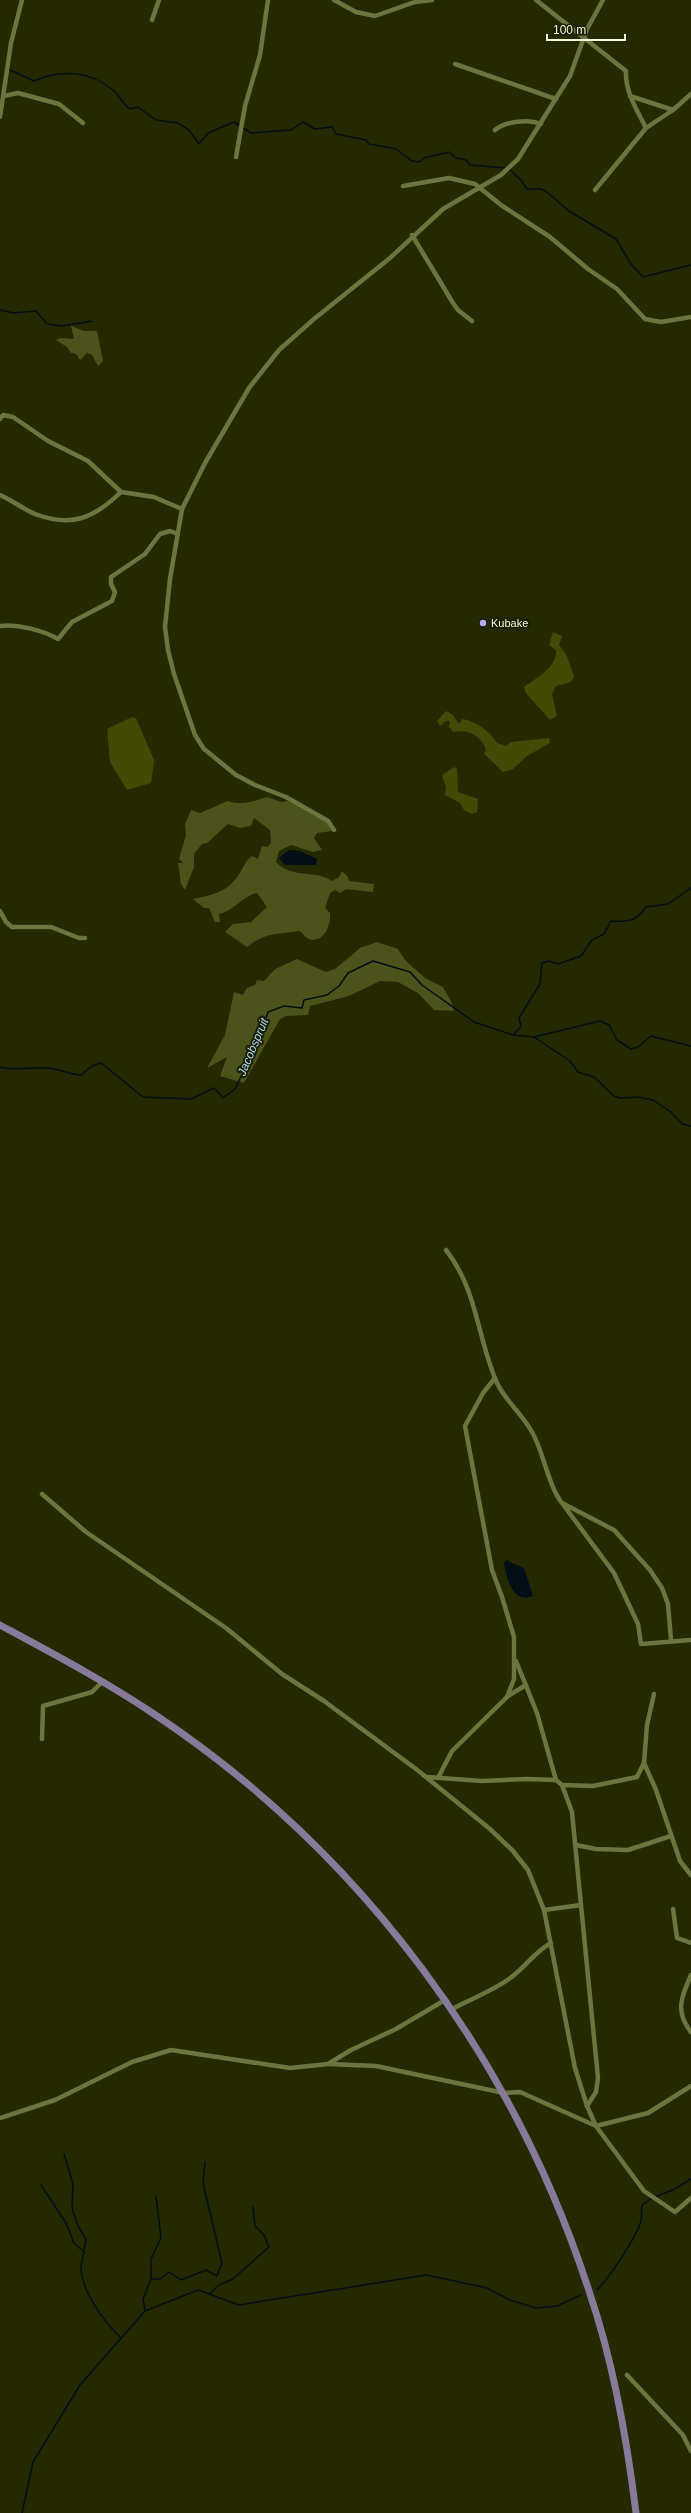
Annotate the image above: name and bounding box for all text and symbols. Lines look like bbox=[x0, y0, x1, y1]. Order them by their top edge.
scale bar bbox=[547, 16, 625, 42]
text: 100 m bbox=[553, 23, 586, 37]
place label: Kubake bbox=[491, 617, 528, 629]
marker: Kubake bbox=[478, 618, 488, 628]
water label: Jacobspruit bbox=[234, 1015, 272, 1079]

